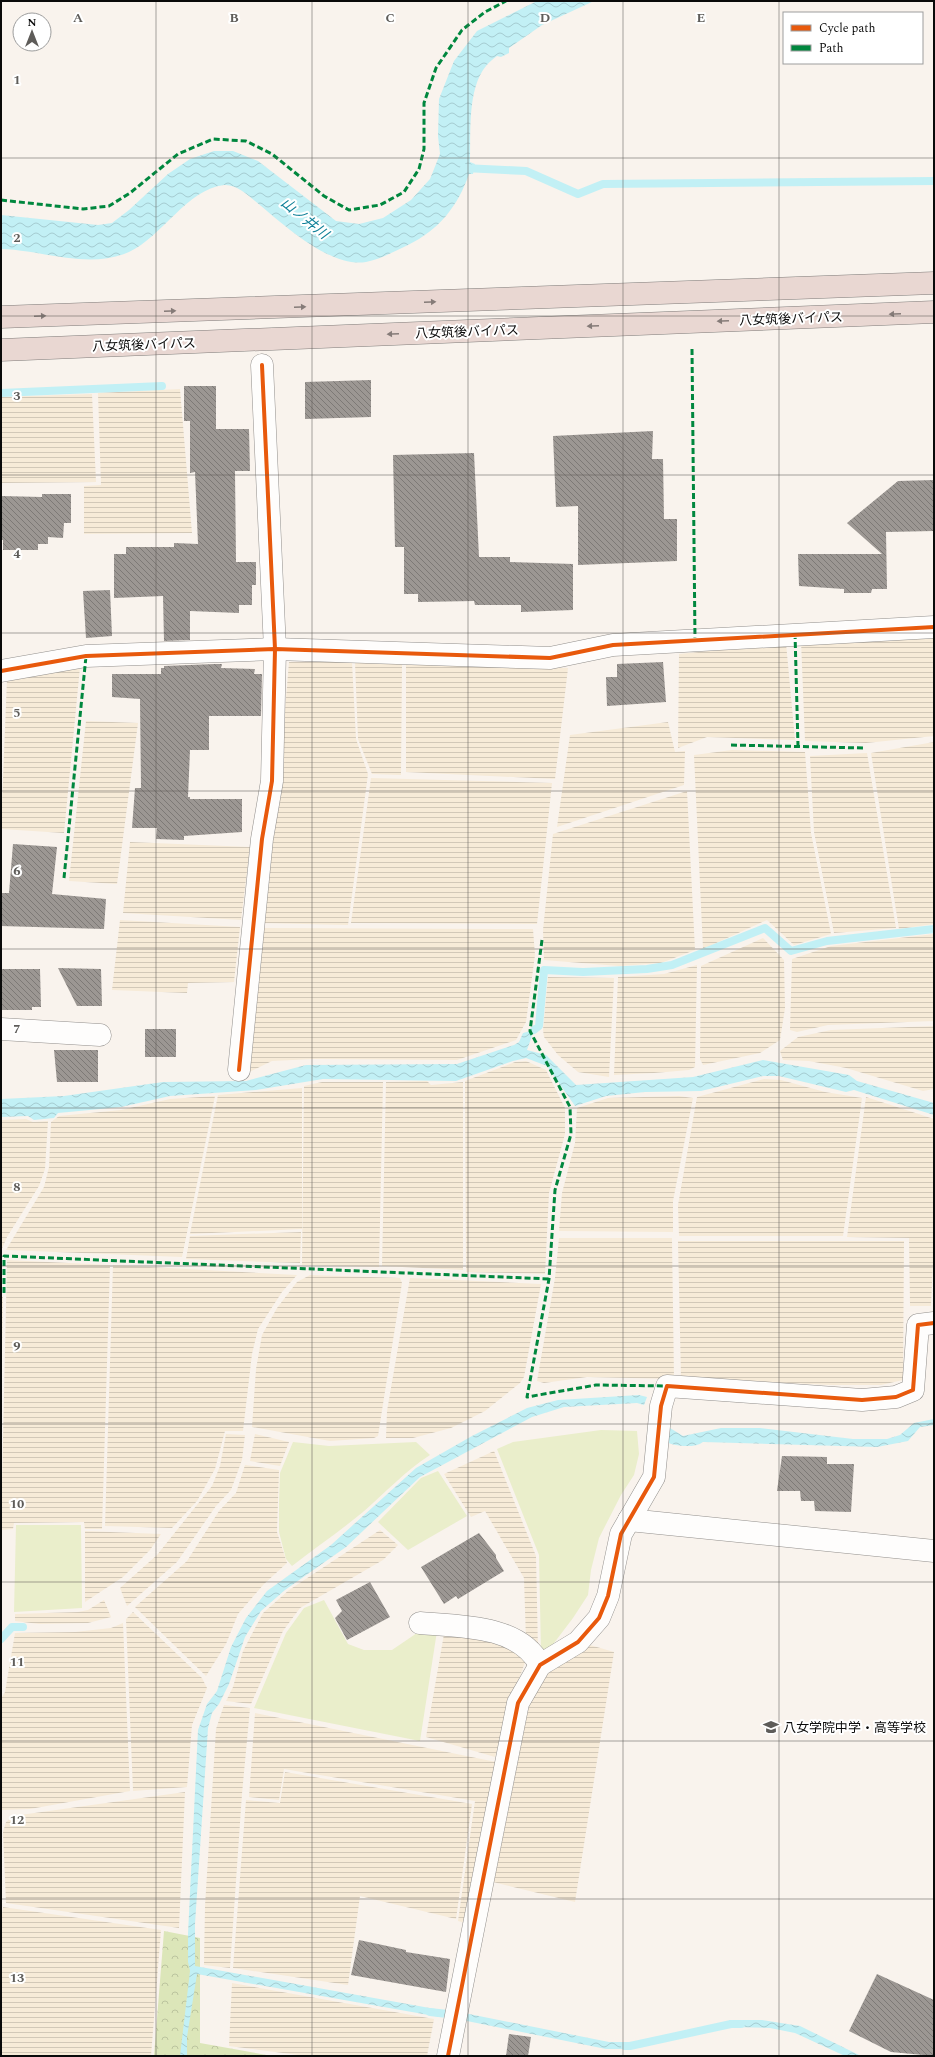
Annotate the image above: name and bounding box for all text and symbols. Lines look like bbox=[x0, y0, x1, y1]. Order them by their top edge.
text: A bbox=[73, 8, 83, 28]
text: B bbox=[229, 8, 239, 28]
text: C bbox=[385, 8, 395, 28]
text: D bbox=[540, 8, 550, 28]
text: E bbox=[697, 8, 706, 28]
north arrow bbox=[12, 12, 52, 52]
legend bbox=[783, 12, 923, 64]
text: N bbox=[28, 14, 37, 31]
text: Cycle path bbox=[819, 19, 876, 38]
text: Path bbox=[819, 39, 844, 58]
text: 1 bbox=[13, 70, 21, 90]
water label: 山ノ井川 bbox=[276, 193, 335, 245]
text: 2 bbox=[13, 228, 21, 248]
one-way arrow bbox=[424, 299, 437, 305]
one-way arrow bbox=[294, 304, 307, 310]
street label: 八女筑後バイパス bbox=[739, 307, 843, 331]
one-way arrow bbox=[164, 308, 176, 315]
one-way arrow bbox=[888, 311, 901, 317]
one-way arrow bbox=[34, 312, 46, 319]
one-way arrow bbox=[716, 318, 729, 324]
street label: 八女筑後バイパス bbox=[415, 320, 519, 344]
one-way arrow bbox=[586, 323, 599, 329]
one-way arrow bbox=[387, 331, 399, 338]
street label: 八女筑後バイパス bbox=[92, 333, 196, 357]
text: 3 bbox=[13, 386, 21, 406]
text: 4 bbox=[13, 544, 21, 564]
text: 5 bbox=[13, 703, 21, 723]
text: 6 bbox=[13, 861, 21, 881]
text: 7 bbox=[13, 1019, 21, 1039]
text: 8 bbox=[13, 1177, 21, 1197]
text: 9 bbox=[13, 1336, 21, 1356]
text: 10 bbox=[10, 1494, 24, 1514]
text: 11 bbox=[10, 1652, 24, 1672]
school or university icon: 八女学院中学・高等学校 bbox=[762, 1718, 780, 1736]
place label: 八女学院中学・高等学校 bbox=[783, 1718, 926, 1738]
text: 12 bbox=[10, 1810, 24, 1830]
text: 13 bbox=[10, 1968, 24, 1988]

